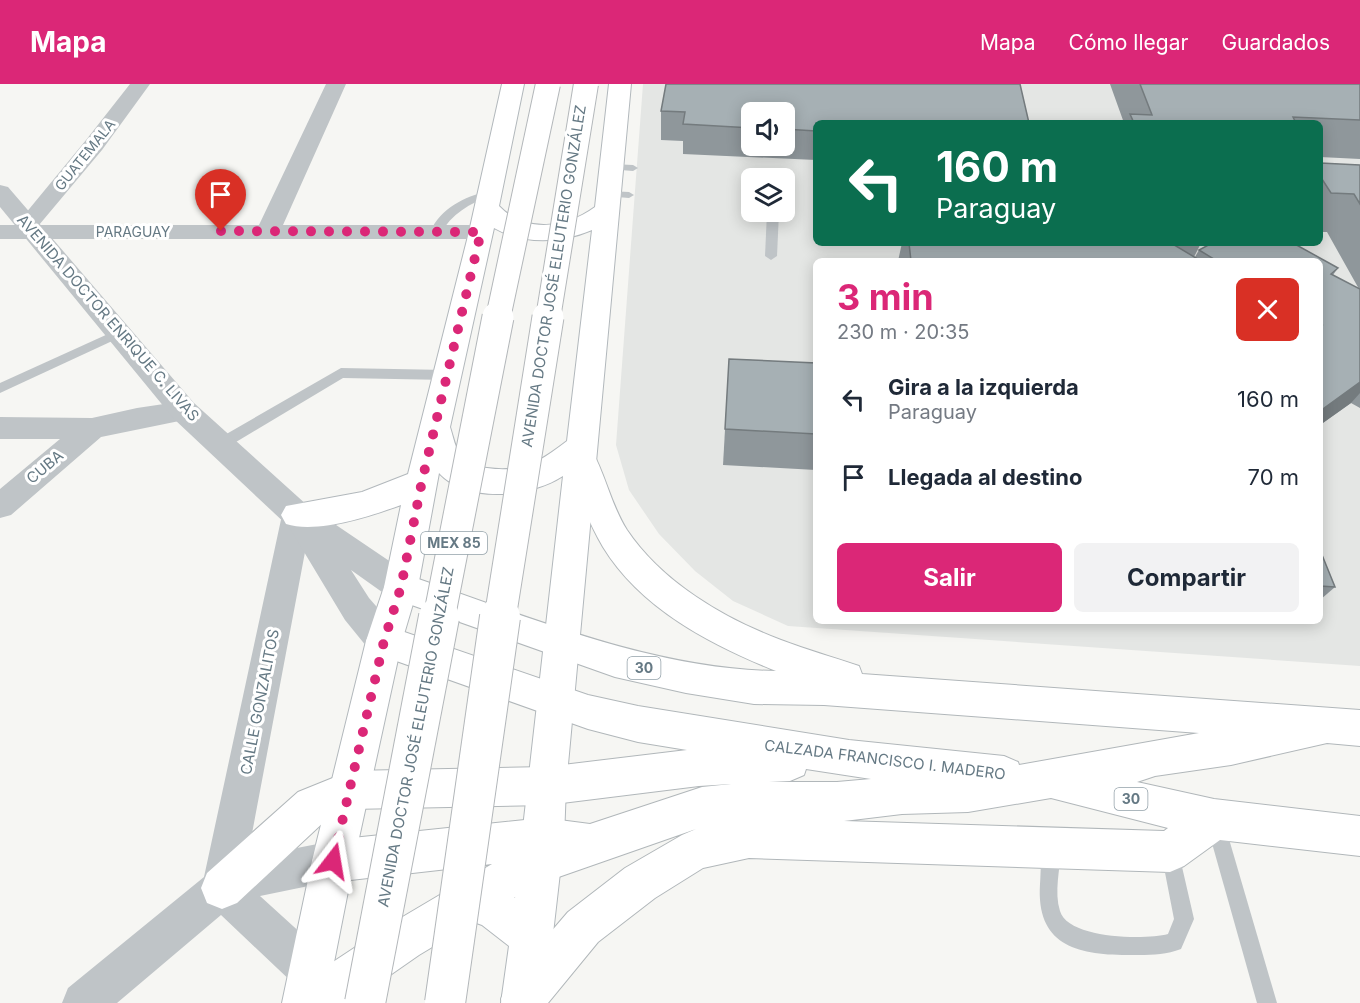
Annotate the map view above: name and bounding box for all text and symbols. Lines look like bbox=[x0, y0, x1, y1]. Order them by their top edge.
text: Mapa bbox=[30, 25, 107, 59]
text: Mapa bbox=[980, 30, 1036, 55]
text: Cómo llegar bbox=[1069, 30, 1188, 55]
text: Guardados bbox=[1221, 30, 1330, 55]
map controls bbox=[741, 102, 795, 222]
button: sound bbox=[741, 102, 795, 156]
street label: AVENIDA DOCTOR JOSÉ ELEUTERIO GONZÁLEZ bbox=[517, 104, 590, 448]
street label: GUATEMALA bbox=[51, 116, 119, 194]
text: 160 m bbox=[936, 141, 1058, 192]
icon: left bbox=[837, 144, 915, 222]
button: layers bbox=[741, 168, 795, 222]
pin bbox=[195, 169, 246, 231]
icon: arrive bbox=[204, 178, 237, 211]
text: Paraguay bbox=[936, 192, 1056, 225]
street label: AVENIDA DOCTOR ENRIQUE C. LIVAS bbox=[13, 210, 203, 425]
street label: PARAGUAY bbox=[96, 223, 171, 240]
text: 3 min bbox=[837, 275, 934, 319]
button: close bbox=[1236, 278, 1299, 341]
text: 230 m · 20:35 bbox=[837, 320, 969, 344]
text: Gira a la izquierda bbox=[888, 374, 1079, 400]
icon: left bbox=[837, 383, 870, 416]
text: 160 m bbox=[1237, 386, 1299, 412]
text: Paraguay bbox=[888, 400, 977, 424]
street label: CUBA bbox=[22, 446, 67, 487]
icon: arrive bbox=[837, 461, 870, 494]
text: Llegada al destino bbox=[888, 464, 1082, 490]
text: 70 m bbox=[1248, 464, 1299, 490]
road number: MEX 85 bbox=[421, 532, 487, 554]
button: Salir bbox=[837, 543, 1062, 612]
button: Compartir bbox=[1074, 543, 1299, 612]
street label: AVENIDA DOCTOR JOSÉ ELEUTERIO GONZÁLEZ bbox=[373, 565, 458, 909]
street label: CALLE GONZALITOS bbox=[236, 628, 283, 776]
road number: 30 bbox=[628, 657, 660, 679]
street label: CALZADA FRANCISCO I. MADERO bbox=[763, 735, 1007, 784]
road number: 30 bbox=[1114, 788, 1148, 810]
position arrow bbox=[301, 829, 365, 893]

